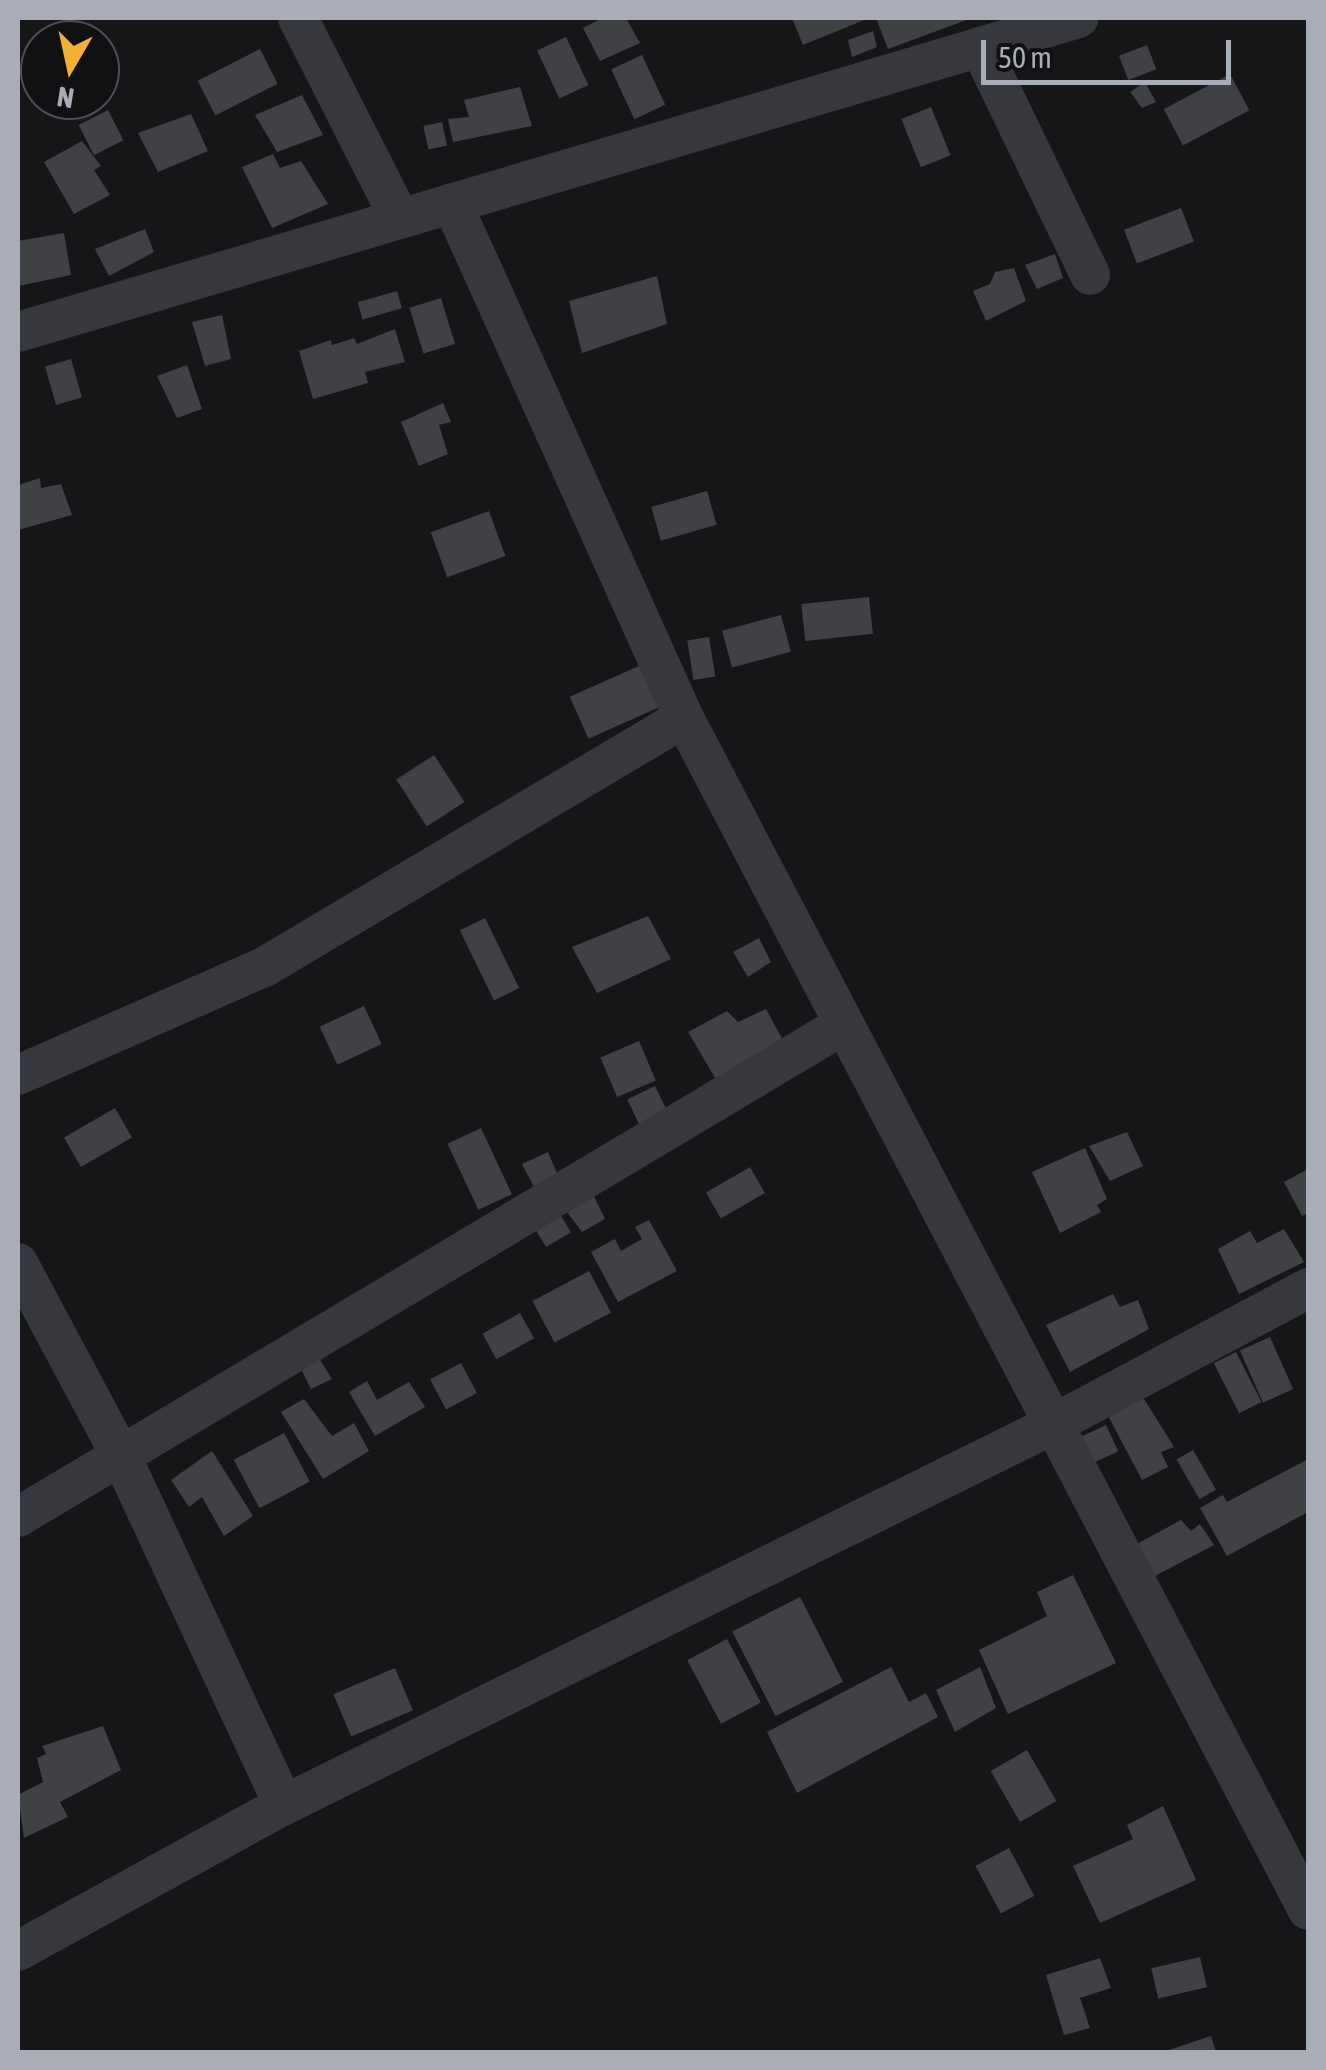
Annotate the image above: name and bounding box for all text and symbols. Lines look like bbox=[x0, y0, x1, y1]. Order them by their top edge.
north arrow bbox=[20, 20, 120, 120]
scale bar bbox=[986, 20, 1236, 82]
text: 50 m bbox=[998, 40, 1052, 74]
text: N bbox=[55, 81, 76, 115]

